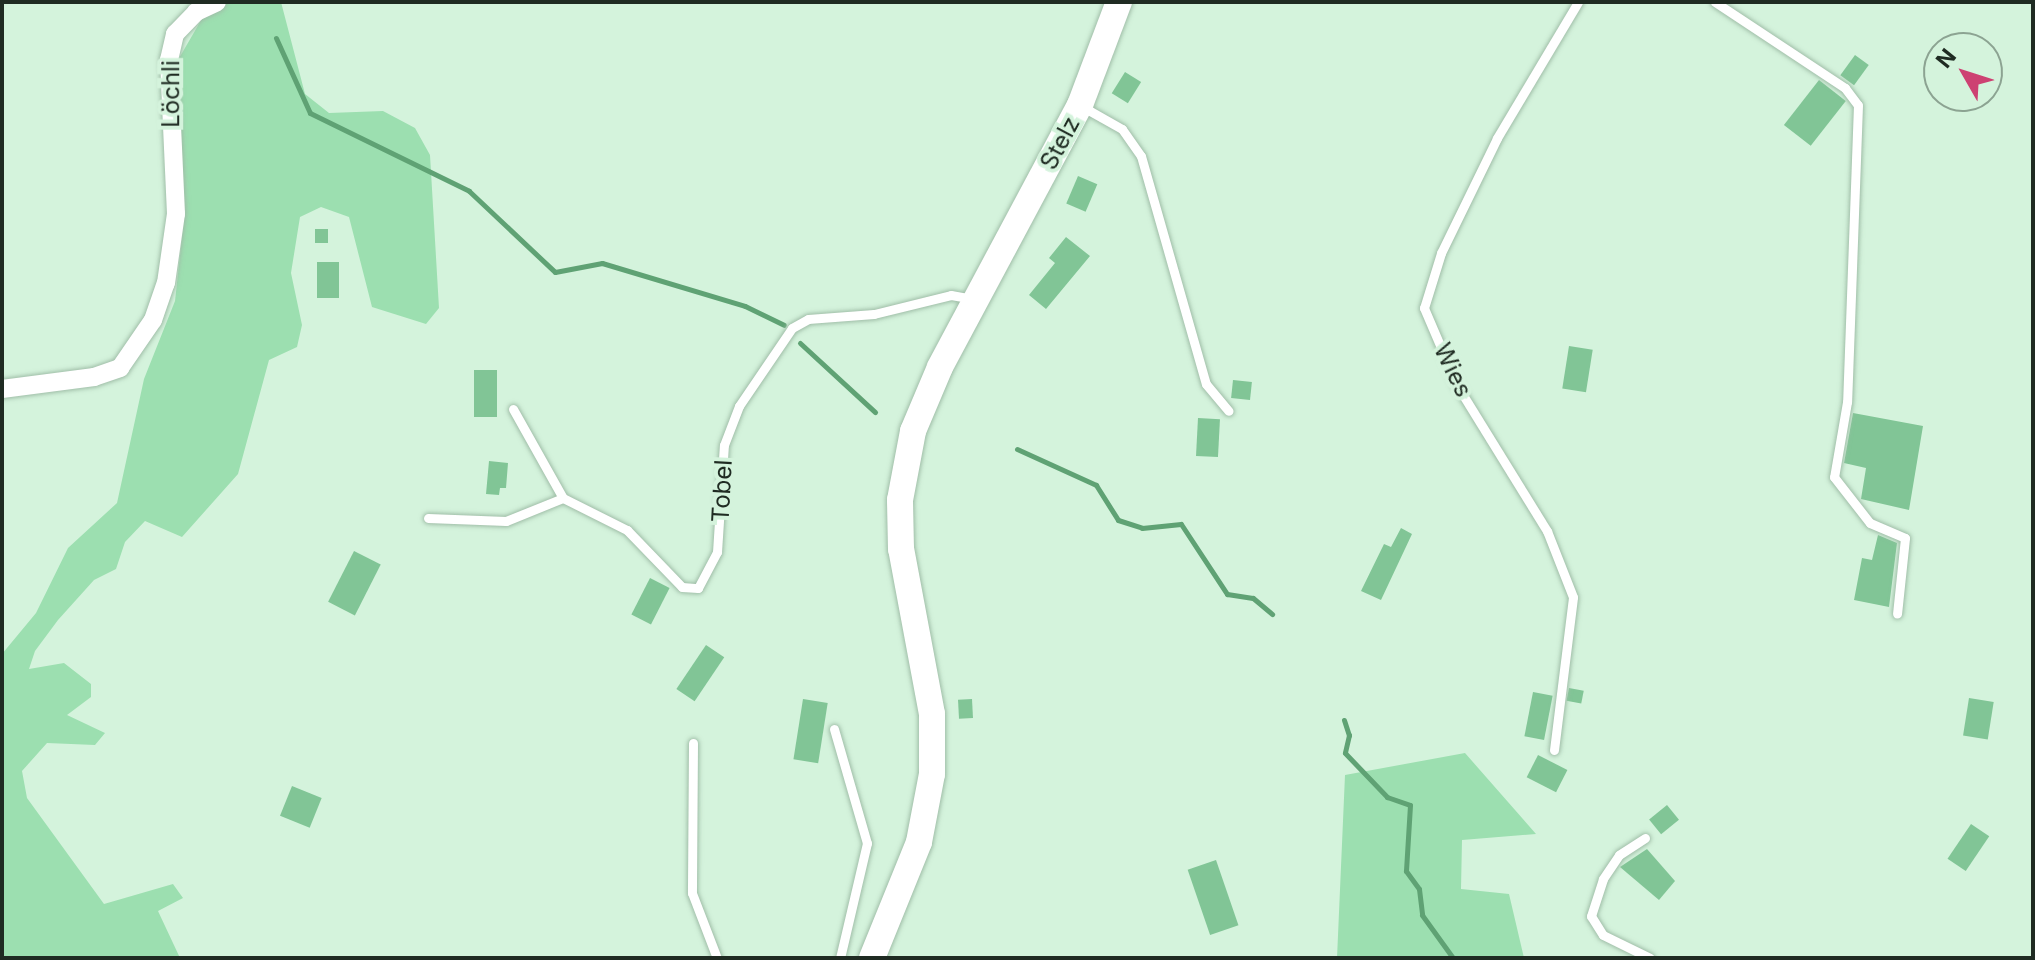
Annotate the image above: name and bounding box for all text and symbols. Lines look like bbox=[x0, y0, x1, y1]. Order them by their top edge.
north arrow bbox=[1923, 32, 2003, 112]
text: N bbox=[1931, 43, 1961, 73]
street label: Löchli bbox=[157, 60, 185, 128]
street label: Stelz bbox=[1034, 111, 1086, 175]
street label: Wies bbox=[1428, 338, 1478, 402]
street label: Tobel bbox=[706, 459, 738, 523]

